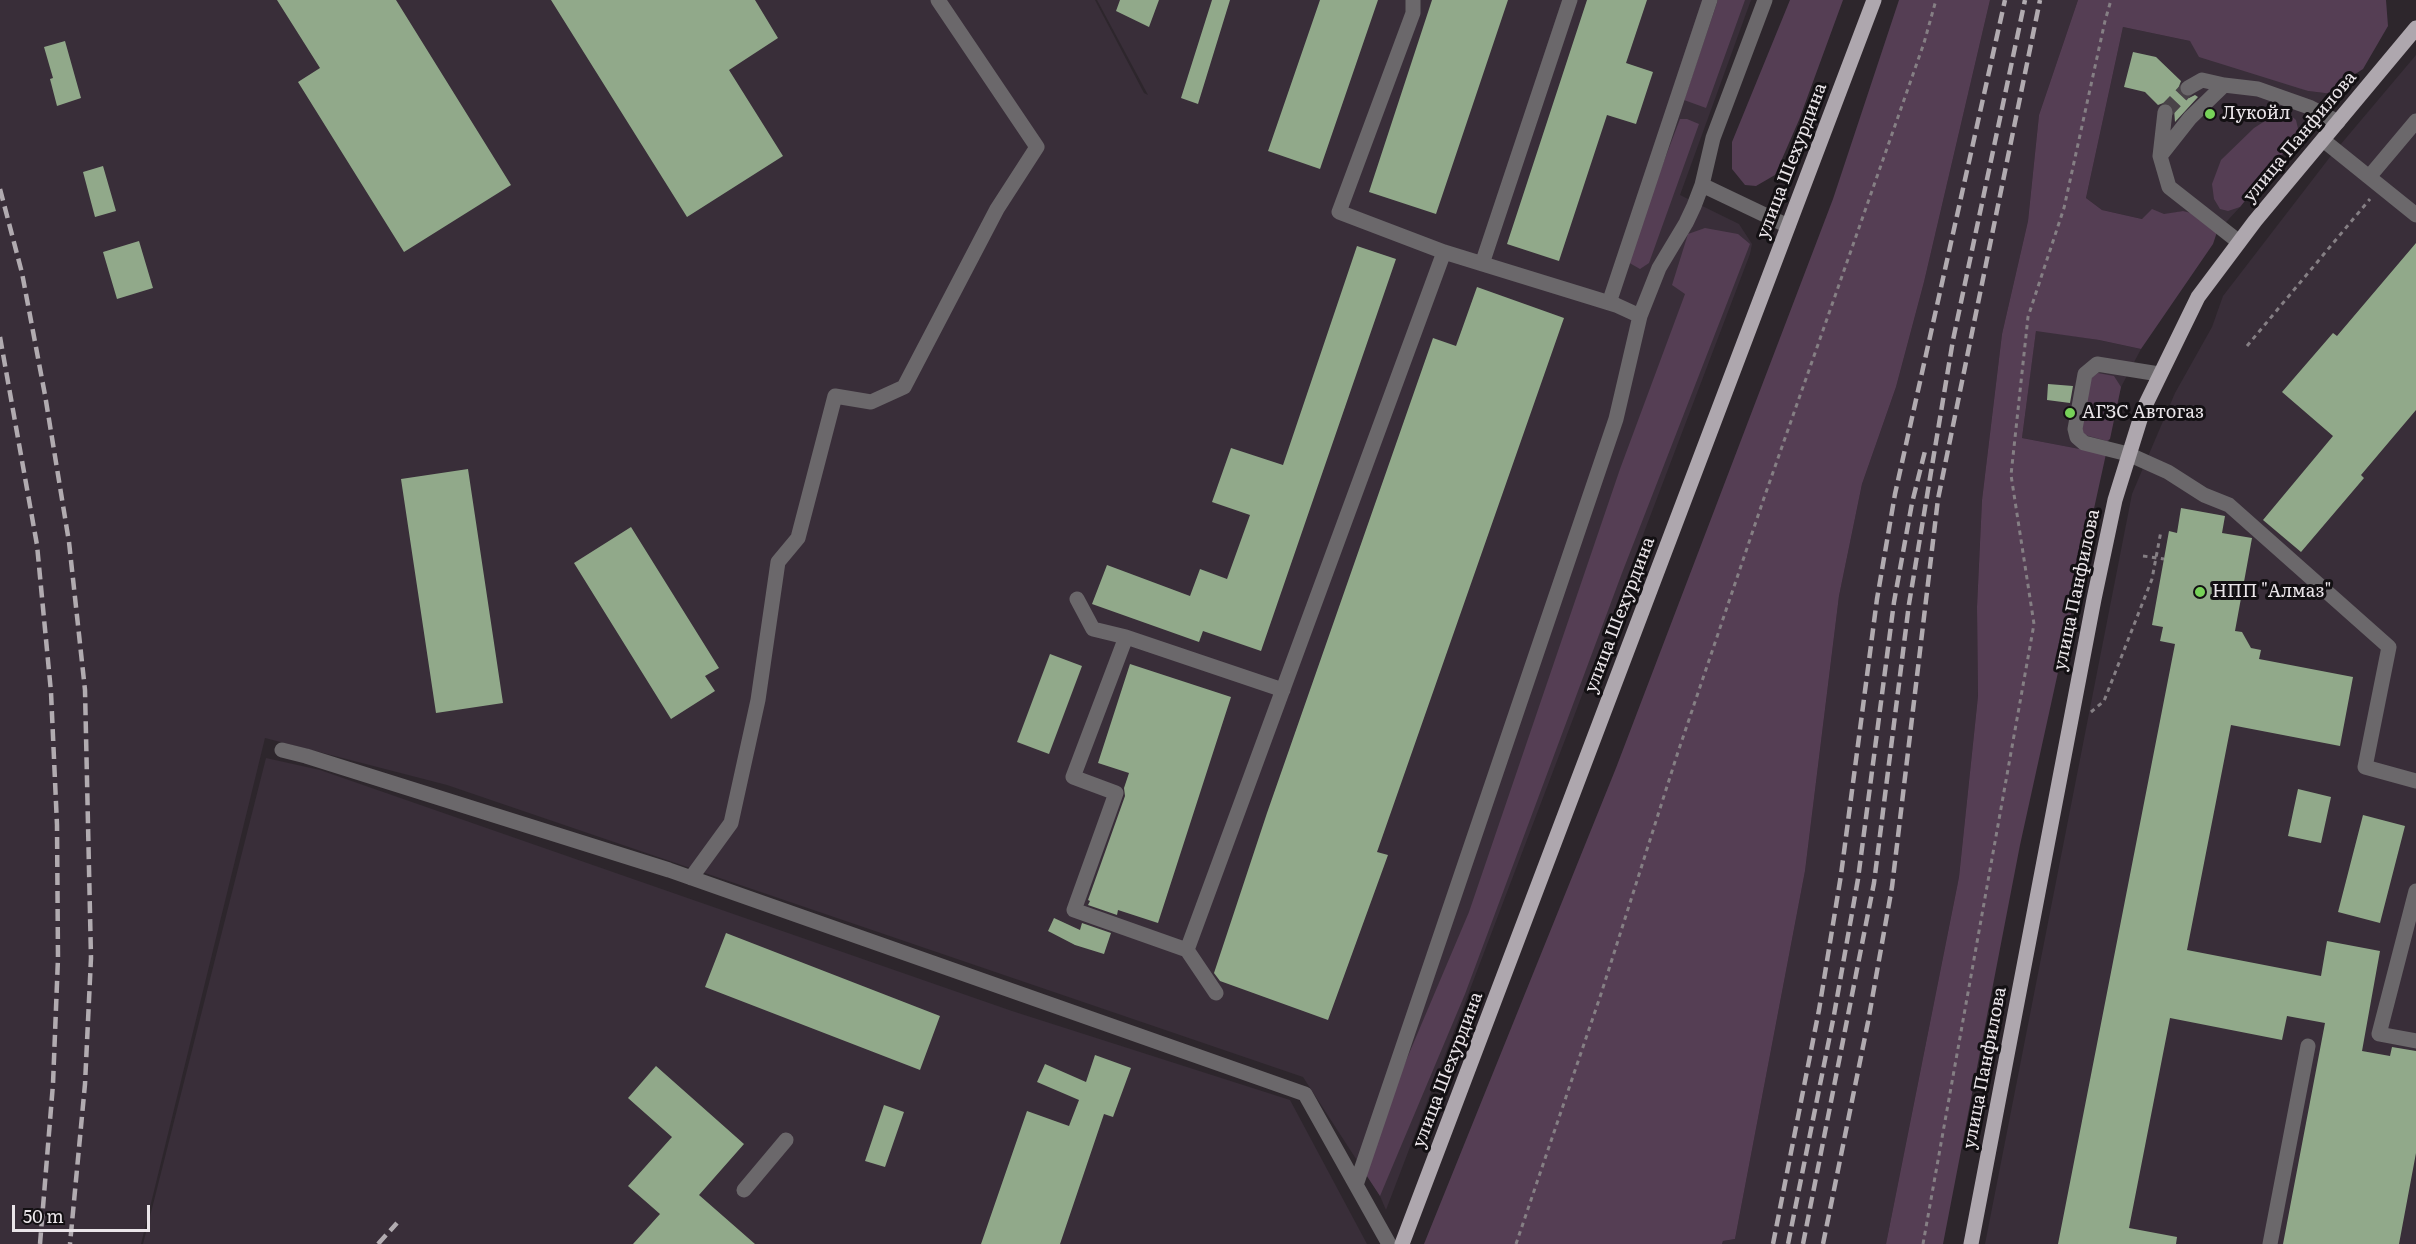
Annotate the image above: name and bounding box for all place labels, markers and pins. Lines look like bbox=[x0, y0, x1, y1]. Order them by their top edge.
place label: Лукойл bbox=[2222, 103, 2290, 125]
marker: Лукойл bbox=[2203, 107, 2217, 121]
place label: АГЗС Автогаз bbox=[2082, 402, 2204, 424]
marker: АГЗС Автогаз bbox=[2063, 406, 2077, 420]
place label: НПП "Алмаз" bbox=[2212, 581, 2331, 603]
marker: НПП "Алмаз" bbox=[2193, 585, 2207, 599]

